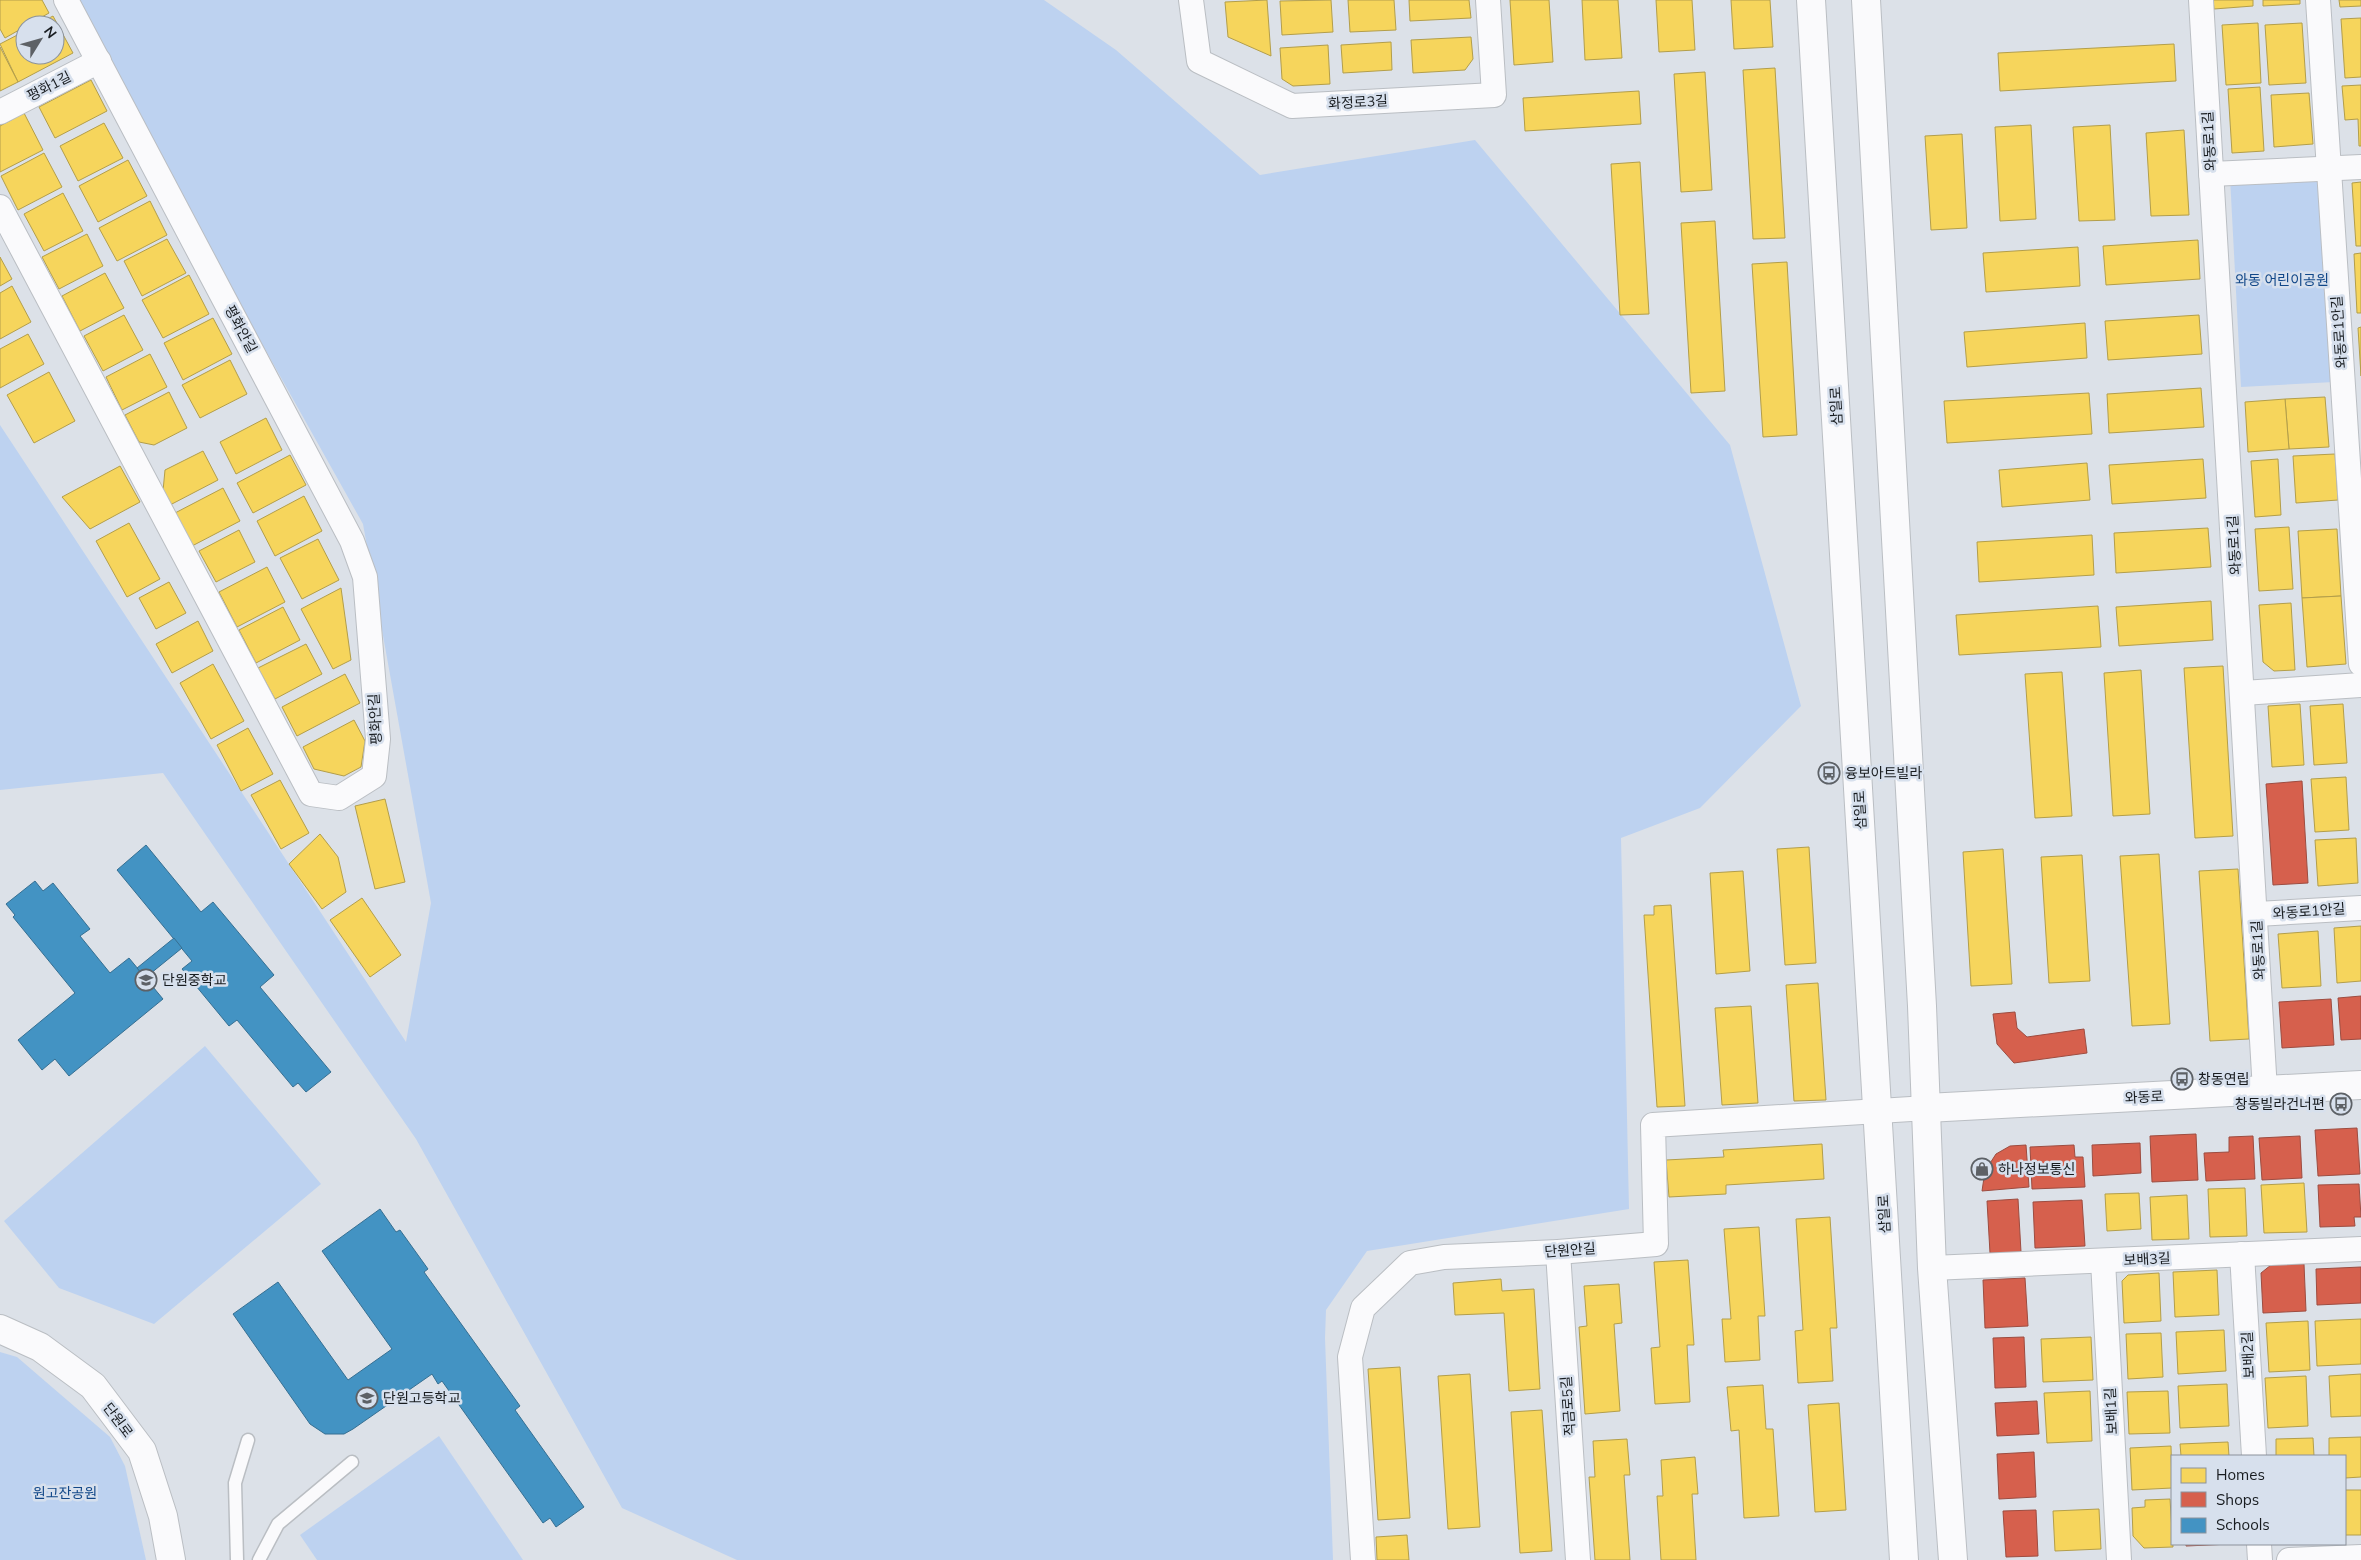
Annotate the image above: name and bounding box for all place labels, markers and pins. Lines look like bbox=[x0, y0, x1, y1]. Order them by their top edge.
bus stop icon: 융보아트빌라 bbox=[1817, 761, 1841, 785]
place label: 융보아트빌라 bbox=[1845, 764, 1922, 782]
school or university icon: 단원중학교 bbox=[134, 968, 158, 992]
place label: 단원중학교 bbox=[162, 971, 227, 989]
bus stop icon: 창동연립 bbox=[2170, 1067, 2194, 1091]
place label: 창동연립 bbox=[2198, 1070, 2250, 1088]
bus stop icon: 창동빌라건너편 bbox=[2329, 1092, 2353, 1116]
place label: 창동빌라건너편 bbox=[2235, 1095, 2325, 1113]
shop icon: 하나정보통신 bbox=[1970, 1157, 1994, 1181]
place label: 하나정보통신 bbox=[1998, 1160, 2075, 1178]
school or university icon: 단원고등학교 bbox=[355, 1386, 379, 1410]
place label: 단원고등학교 bbox=[383, 1389, 460, 1407]

